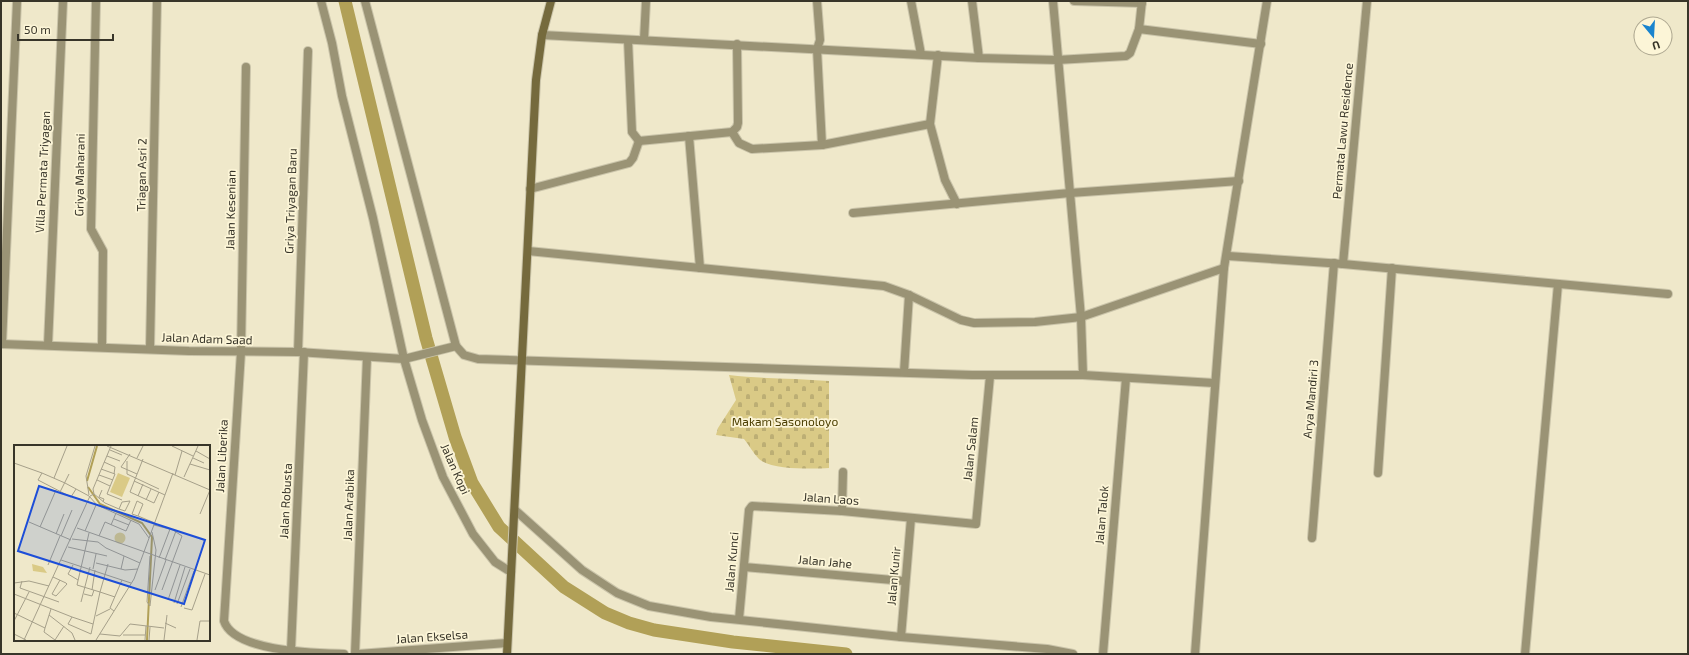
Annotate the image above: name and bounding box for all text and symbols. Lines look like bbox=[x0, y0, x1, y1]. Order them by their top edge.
scale bar bbox=[18, 16, 113, 42]
north arrow bbox=[1633, 16, 1673, 56]
text: 50 m bbox=[24, 22, 51, 36]
text: U bbox=[1651, 39, 1662, 53]
street label: Permata Lawu Residence bbox=[1329, 62, 1355, 200]
street label: Villa Permata Triyagan bbox=[32, 110, 52, 233]
street label: Griya Maharani bbox=[71, 133, 87, 217]
street label: Triagan Asri 2 bbox=[133, 138, 149, 212]
street label: Griya Triyagan Baru bbox=[281, 148, 299, 254]
street label: Jalan Kesenian bbox=[222, 170, 238, 250]
street label: Jalan Adam Saad bbox=[161, 329, 253, 347]
street label: Arya Mandiri 3 bbox=[1300, 359, 1320, 439]
park label: Makam Sasonoloyo bbox=[732, 414, 838, 428]
street label: Jalan Salam bbox=[960, 416, 980, 482]
street label: Jalan Liberika bbox=[212, 419, 230, 493]
street label: Jalan Kopi bbox=[439, 441, 473, 496]
inset map bbox=[14, 445, 210, 641]
street label: Jalan Robusta bbox=[276, 463, 294, 539]
street label: Jalan Arabika bbox=[340, 469, 356, 541]
street label: Jalan Talok bbox=[1091, 485, 1111, 545]
street label: Jalan Laos bbox=[803, 489, 860, 507]
street label: Jalan Kunci bbox=[721, 531, 741, 592]
street label: Jalan Kunir bbox=[883, 546, 903, 606]
street label: Jalan Jahe bbox=[797, 552, 853, 570]
street label: Jalan Ekselsa bbox=[395, 627, 468, 645]

